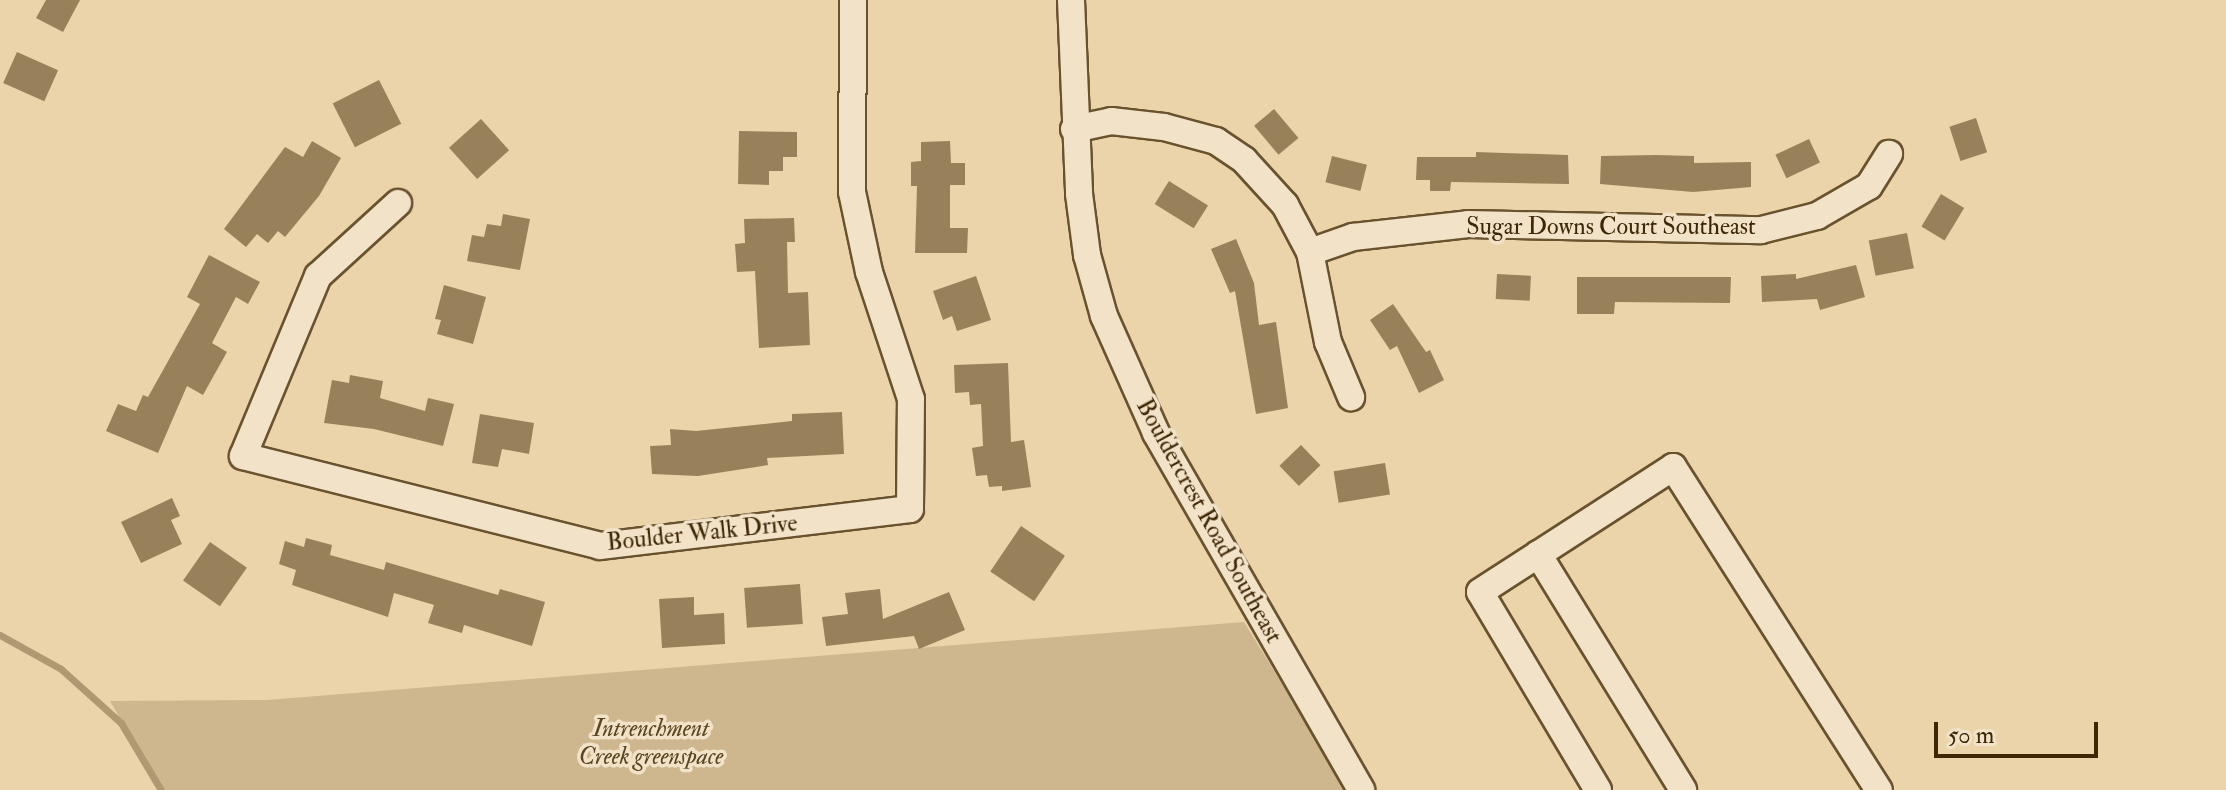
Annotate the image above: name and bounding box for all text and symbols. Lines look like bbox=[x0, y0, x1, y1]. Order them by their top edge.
street label: Sugar Downs Court Southeast bbox=[1466, 213, 1756, 241]
street label: Bouldercrest Road Southeast bbox=[1130, 394, 1288, 648]
street label: Boulder Walk Drive bbox=[605, 509, 799, 557]
scale bar bbox=[1938, 706, 2102, 756]
park label: Intrenchment Creek greenspace bbox=[579, 715, 723, 771]
text: 50 m bbox=[1948, 720, 1994, 751]

